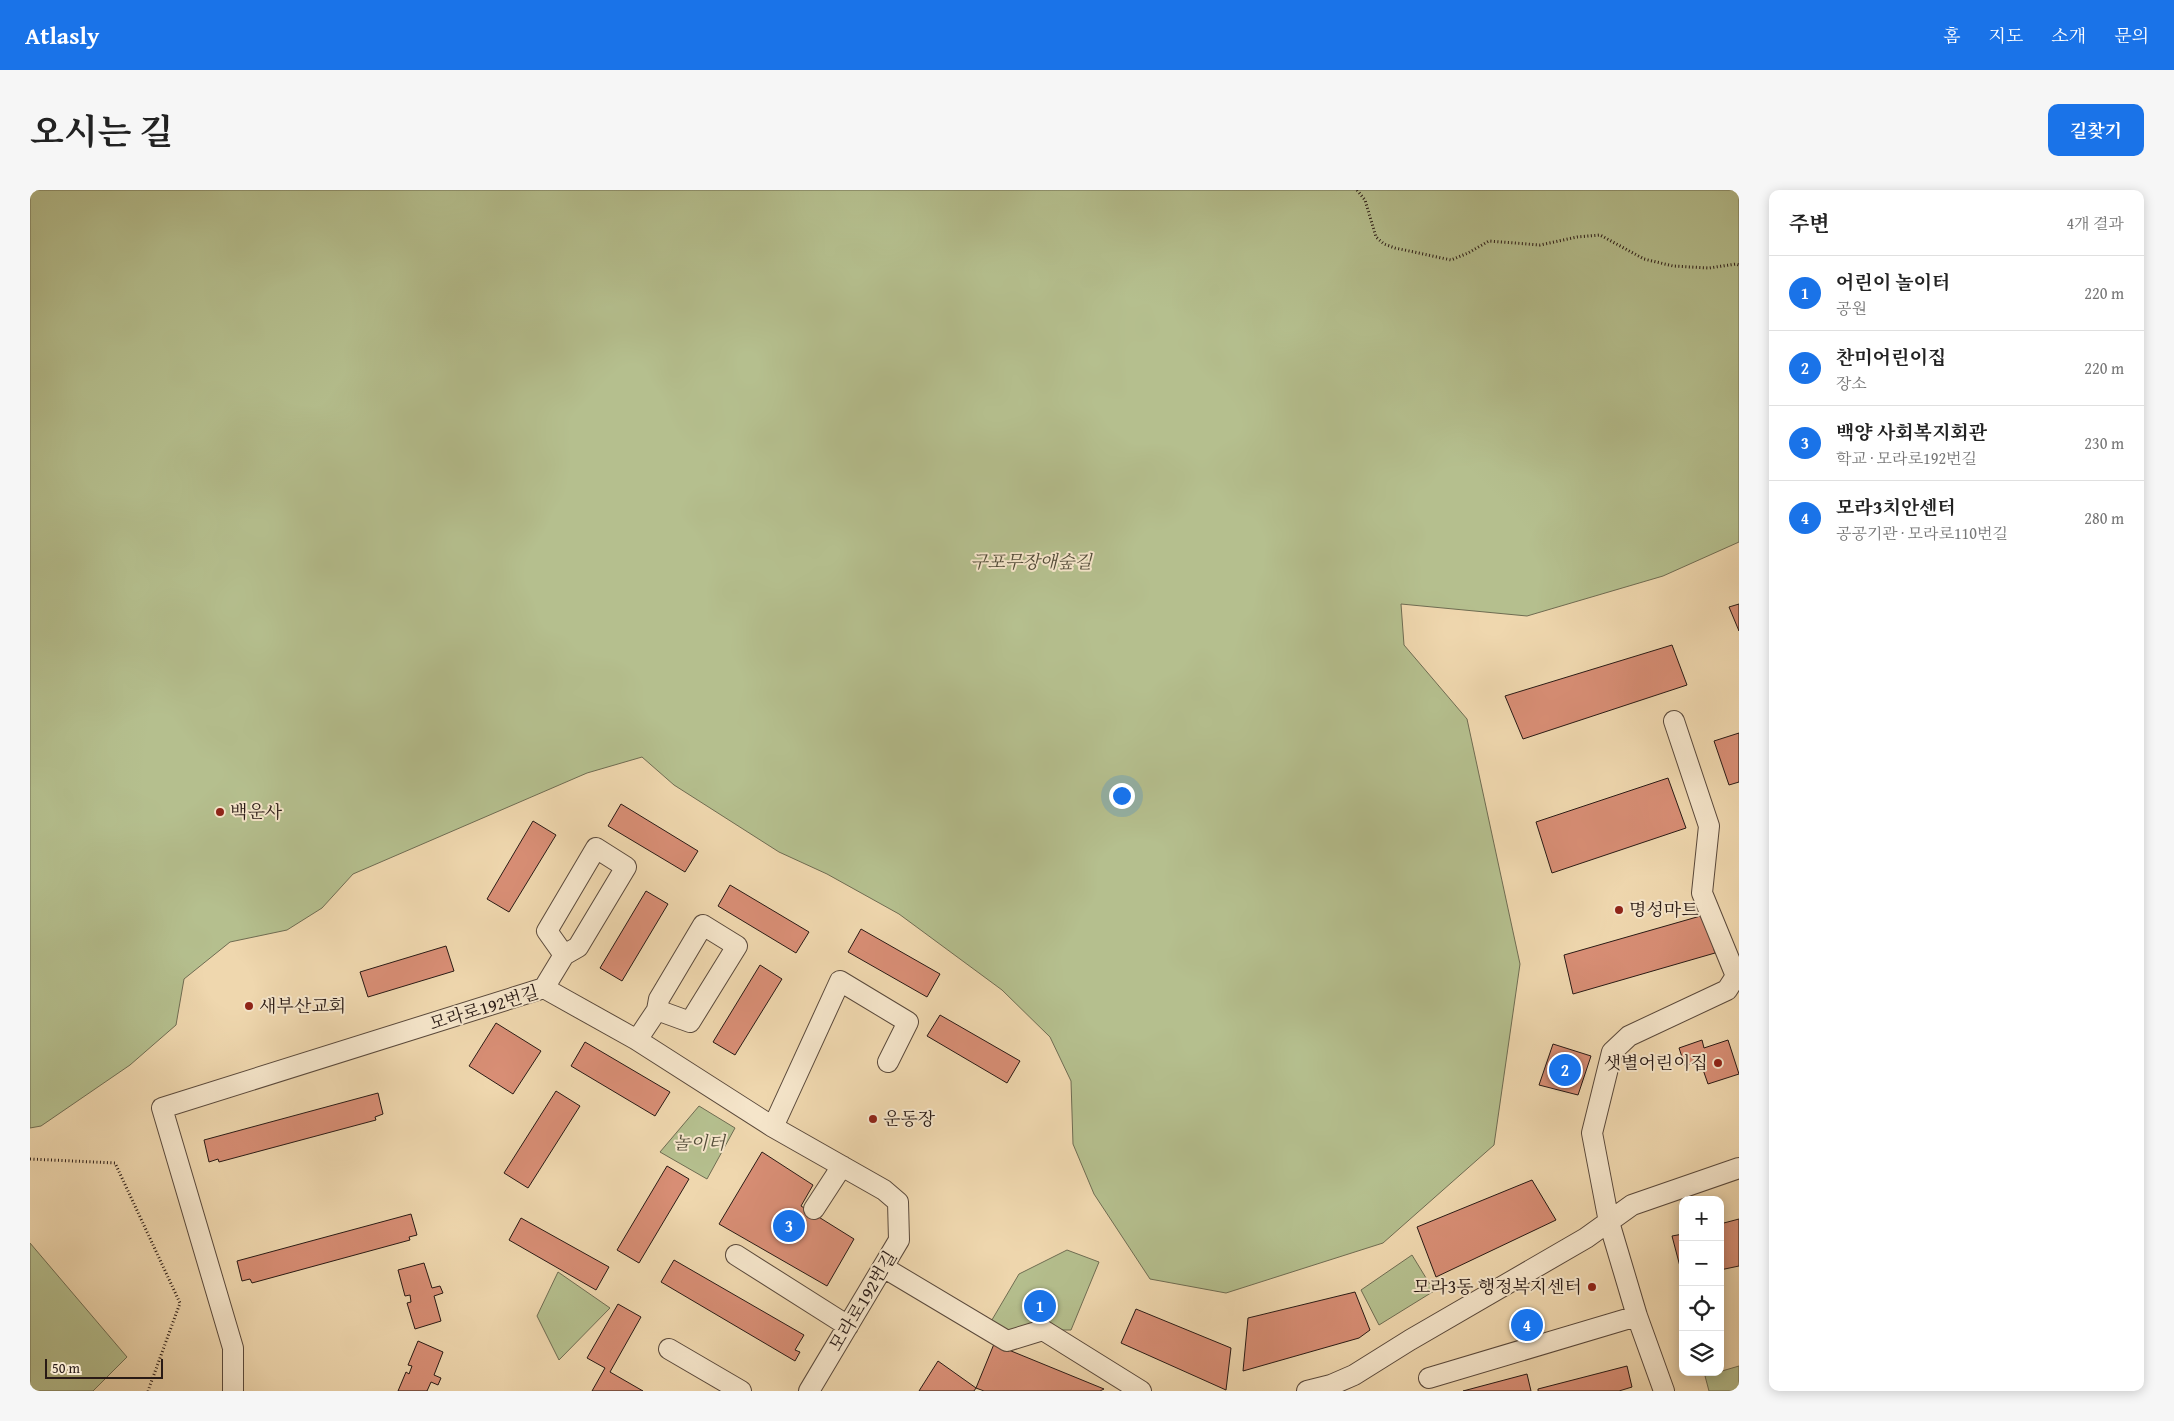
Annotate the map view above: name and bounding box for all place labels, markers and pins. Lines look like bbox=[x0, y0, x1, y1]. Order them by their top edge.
place label: 백운사 bbox=[230, 798, 283, 825]
marker: 백운사 bbox=[214, 806, 226, 818]
place label: 명성마트 bbox=[1629, 896, 1699, 923]
marker: 명성마트 bbox=[1613, 904, 1625, 916]
place label: 새부산교회 bbox=[259, 992, 346, 1019]
marker: 새부산교회 bbox=[243, 1000, 255, 1012]
place label: 샛별어린이집 bbox=[1604, 1049, 1708, 1076]
pin: 2 bbox=[1549, 1051, 1581, 1089]
marker: 샛별어린이집 bbox=[1712, 1057, 1724, 1069]
place label: 운동장 bbox=[883, 1105, 936, 1132]
marker: 운동장 bbox=[867, 1113, 879, 1125]
pin: 3 bbox=[773, 1207, 805, 1245]
place label: 모라3동 행정복지센터 bbox=[1413, 1273, 1582, 1300]
marker: 모라3동 행정복지센터 bbox=[1586, 1281, 1598, 1293]
pin: 1 bbox=[1024, 1287, 1056, 1325]
pin: 4 bbox=[1511, 1306, 1543, 1344]

